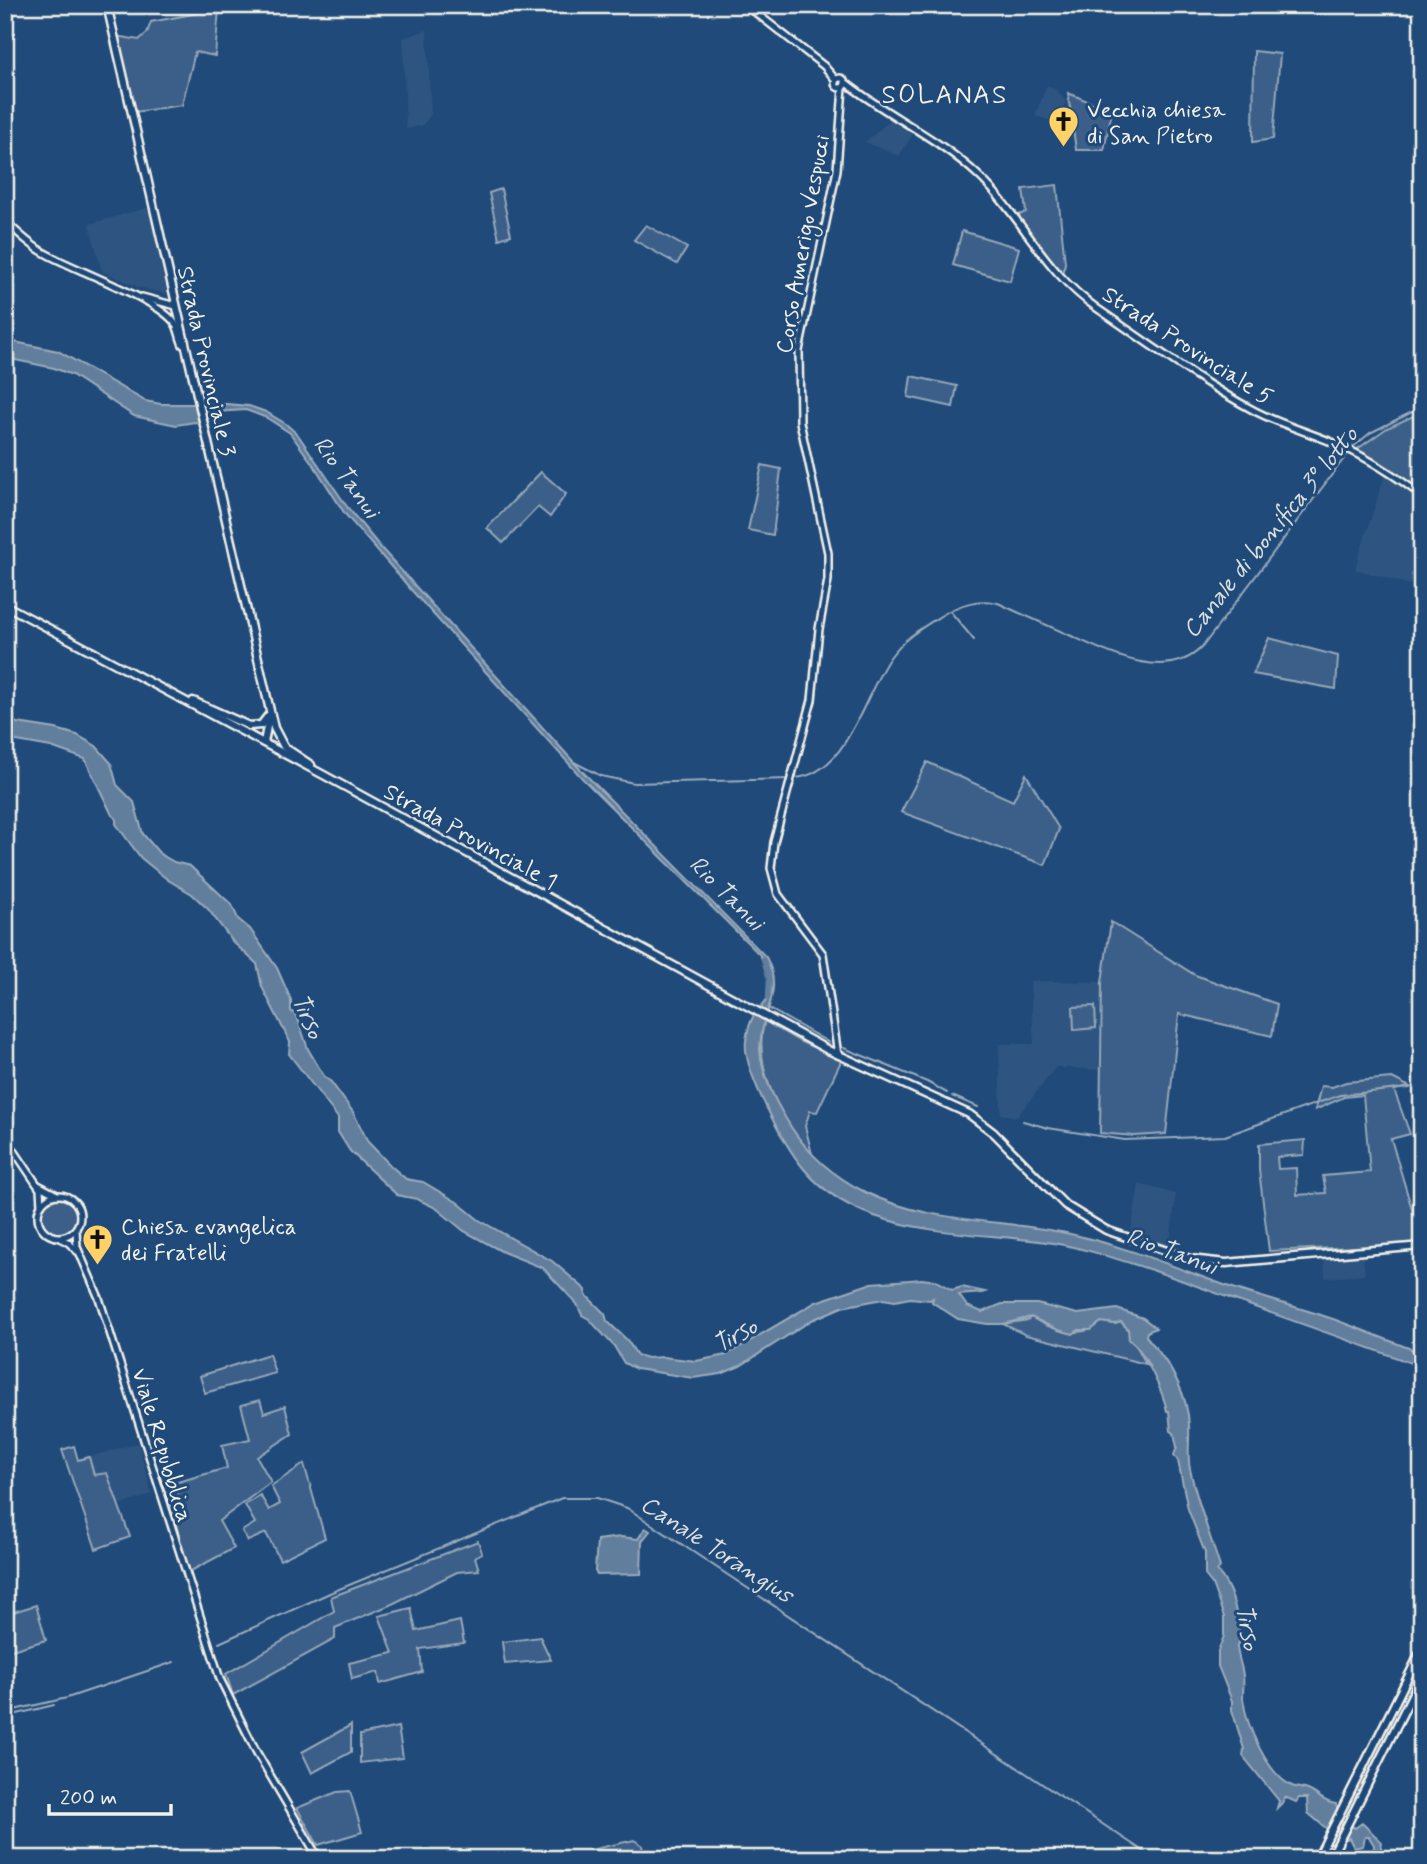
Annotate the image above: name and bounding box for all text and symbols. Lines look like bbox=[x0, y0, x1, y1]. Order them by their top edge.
district label: SOLANAS bbox=[882, 79, 1008, 113]
place label: Vecchia chiesa di San Pietro bbox=[1087, 96, 1226, 152]
church icon: Vecchia chiesa di San Pietro bbox=[1047, 105, 1081, 149]
street label: Corso Amerigo Vespucci bbox=[770, 133, 840, 356]
street label: Strada Provinciale 3 bbox=[169, 264, 241, 459]
street label: Strada Provinciale 5 bbox=[1096, 280, 1278, 413]
water label: Canale di bonifica 3º lotto bbox=[1176, 420, 1367, 645]
water label: Rio Tanui bbox=[305, 431, 387, 526]
street label: Strada Provinciale 1 bbox=[378, 778, 562, 898]
water label: Rio Tanui bbox=[682, 850, 771, 939]
water label: Tirso bbox=[283, 989, 330, 1045]
place label: Chiesa evangelica dei Fratelli bbox=[121, 1213, 297, 1269]
church icon: Chiesa evangelica dei Fratelli bbox=[81, 1222, 115, 1266]
water label: Rio Tanui bbox=[1122, 1222, 1223, 1284]
water label: Tirso bbox=[708, 1311, 764, 1361]
street label: Viale Repubblica bbox=[123, 1365, 199, 1526]
water label: Canale Torangius bbox=[634, 1489, 800, 1612]
water label: Tirso bbox=[1228, 1602, 1266, 1653]
scale bar bbox=[49, 1773, 172, 1817]
text: 200 m bbox=[60, 1784, 117, 1812]

